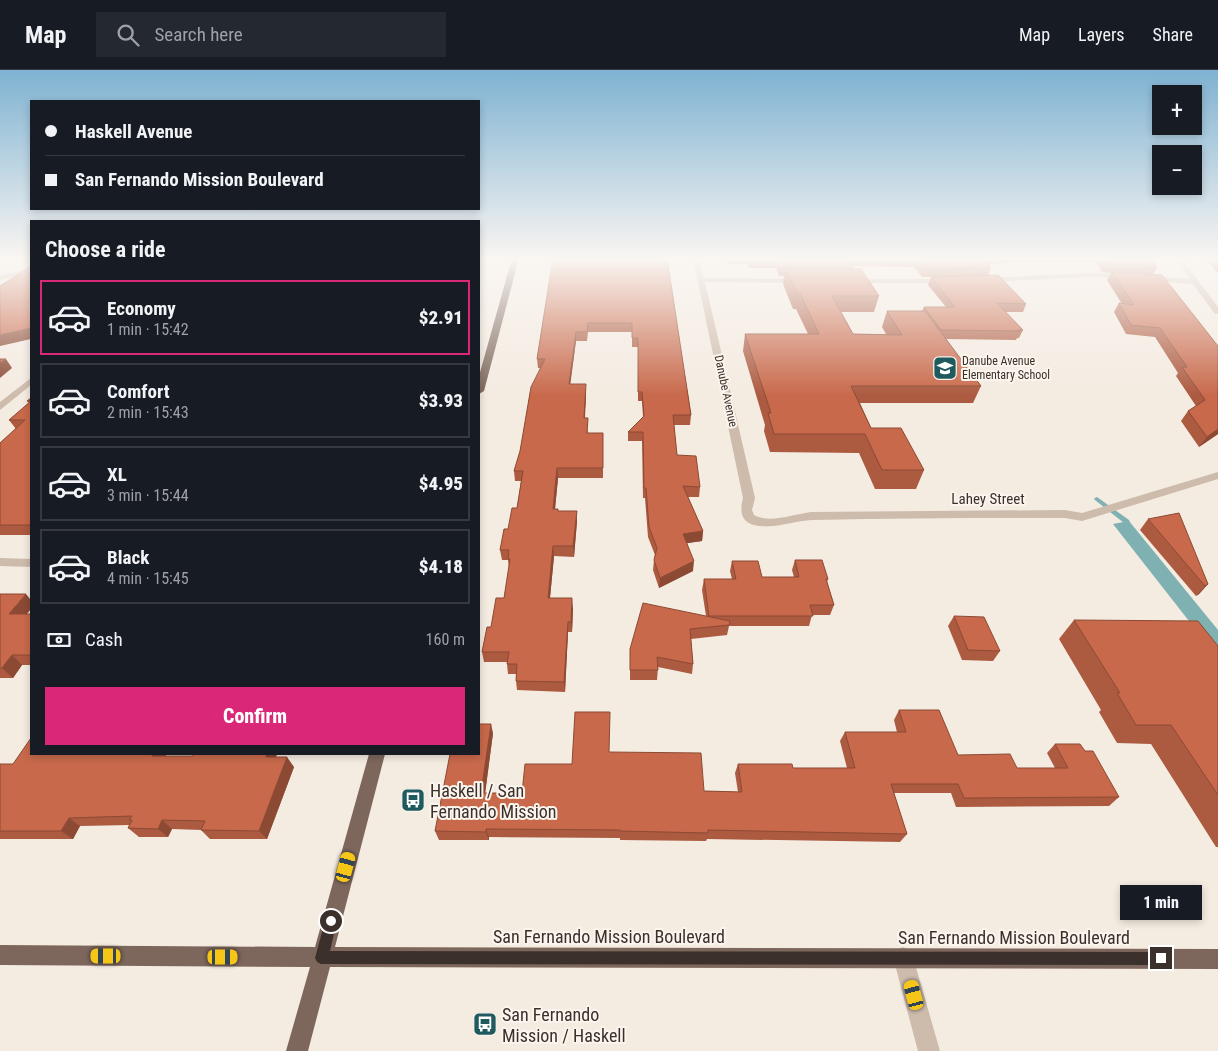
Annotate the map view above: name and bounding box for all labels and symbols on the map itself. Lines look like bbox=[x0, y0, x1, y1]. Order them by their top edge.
street label: Danube Avenue bbox=[712, 354, 741, 429]
place label: Danube Avenue Elementary School bbox=[962, 354, 1050, 382]
school or university icon: Danube Avenue Elementary School bbox=[932, 355, 958, 381]
street label: Lahey Street bbox=[951, 490, 1025, 508]
place label: Haskell / San Fernando Mission bbox=[430, 780, 557, 822]
bus stop icon: Haskell / San Fernando Mission bbox=[400, 787, 426, 813]
car bbox=[334, 851, 357, 883]
callout: 1 min bbox=[1120, 886, 1202, 920]
route start bbox=[320, 910, 342, 932]
street label: San Fernando Mission Boulevard bbox=[493, 926, 725, 947]
street label: San Fernando Mission Boulevard bbox=[898, 927, 1130, 948]
route end bbox=[1150, 947, 1172, 969]
car bbox=[91, 949, 121, 964]
car bbox=[208, 950, 238, 965]
car bbox=[902, 979, 925, 1011]
place label: San Fernando Mission / Haskell bbox=[502, 1004, 626, 1046]
bus stop icon: San Fernando Mission / Haskell bbox=[472, 1011, 498, 1037]

